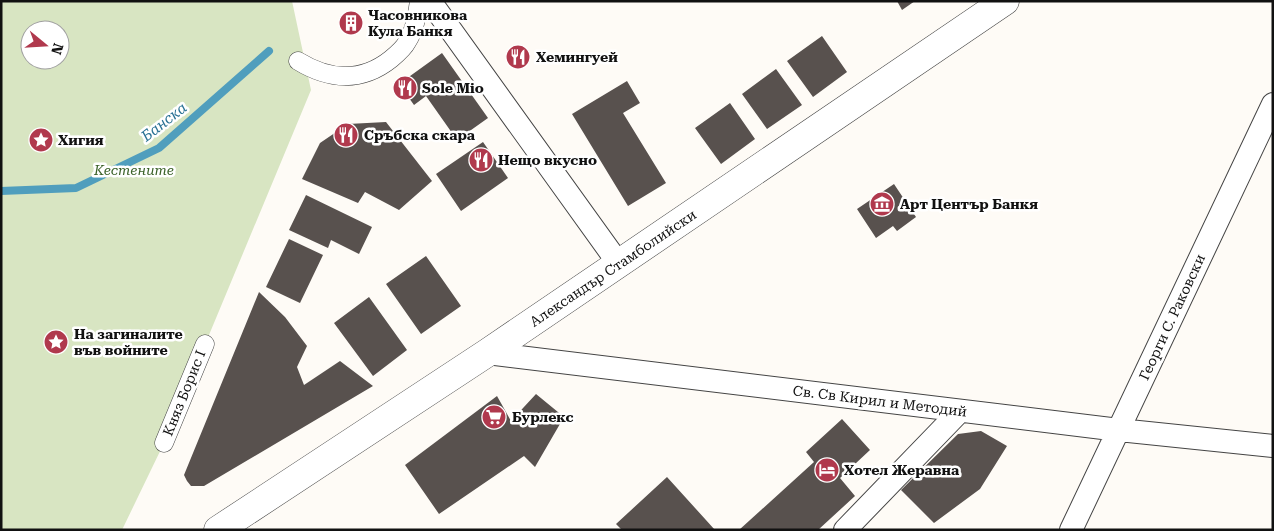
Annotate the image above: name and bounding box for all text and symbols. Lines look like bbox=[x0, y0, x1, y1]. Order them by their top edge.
place label: Часовникова Кула Банкя bbox=[368, 7, 468, 39]
building icon: Часовникова Кула Банкя bbox=[338, 10, 364, 36]
north arrow bbox=[20, 20, 70, 70]
text: N bbox=[48, 41, 67, 57]
restaurant icon: Хемингуей bbox=[505, 44, 531, 70]
place label: Хемингуей bbox=[536, 49, 618, 65]
restaurant icon: Sole Mio bbox=[392, 75, 418, 101]
place label: Sole Mio bbox=[422, 80, 484, 96]
water label: Банска bbox=[137, 99, 190, 146]
restaurant icon: Сръбска скара bbox=[333, 122, 359, 148]
place icon: Хигия bbox=[28, 127, 54, 153]
place label: Сръбска скара bbox=[364, 127, 476, 143]
place label: Хигия bbox=[58, 132, 104, 148]
restaurant icon: Нещо вкусно bbox=[468, 147, 494, 173]
place label: Нещо вкусно bbox=[498, 152, 597, 168]
park label: Кестените bbox=[93, 162, 174, 178]
museum icon: Арт Център Банкя bbox=[869, 191, 895, 217]
place label: Арт Център Банкя bbox=[900, 196, 1038, 212]
street label: Александър Стамболийски bbox=[527, 206, 699, 330]
street label: Георги С. Раковски bbox=[1136, 252, 1208, 382]
place label: На загиналите във войните bbox=[74, 326, 183, 358]
place icon: На загиналите във войните bbox=[43, 329, 69, 355]
street label: Княз Борис I bbox=[160, 348, 208, 438]
street label: Св. Св Кирил и Методий bbox=[792, 382, 968, 420]
supermarket icon: Бурлекс bbox=[481, 404, 507, 430]
place label: Бурлекс bbox=[512, 409, 574, 425]
hotel icon: Хотел Жеравна bbox=[814, 457, 840, 483]
place label: Хотел Жеравна bbox=[844, 462, 960, 478]

